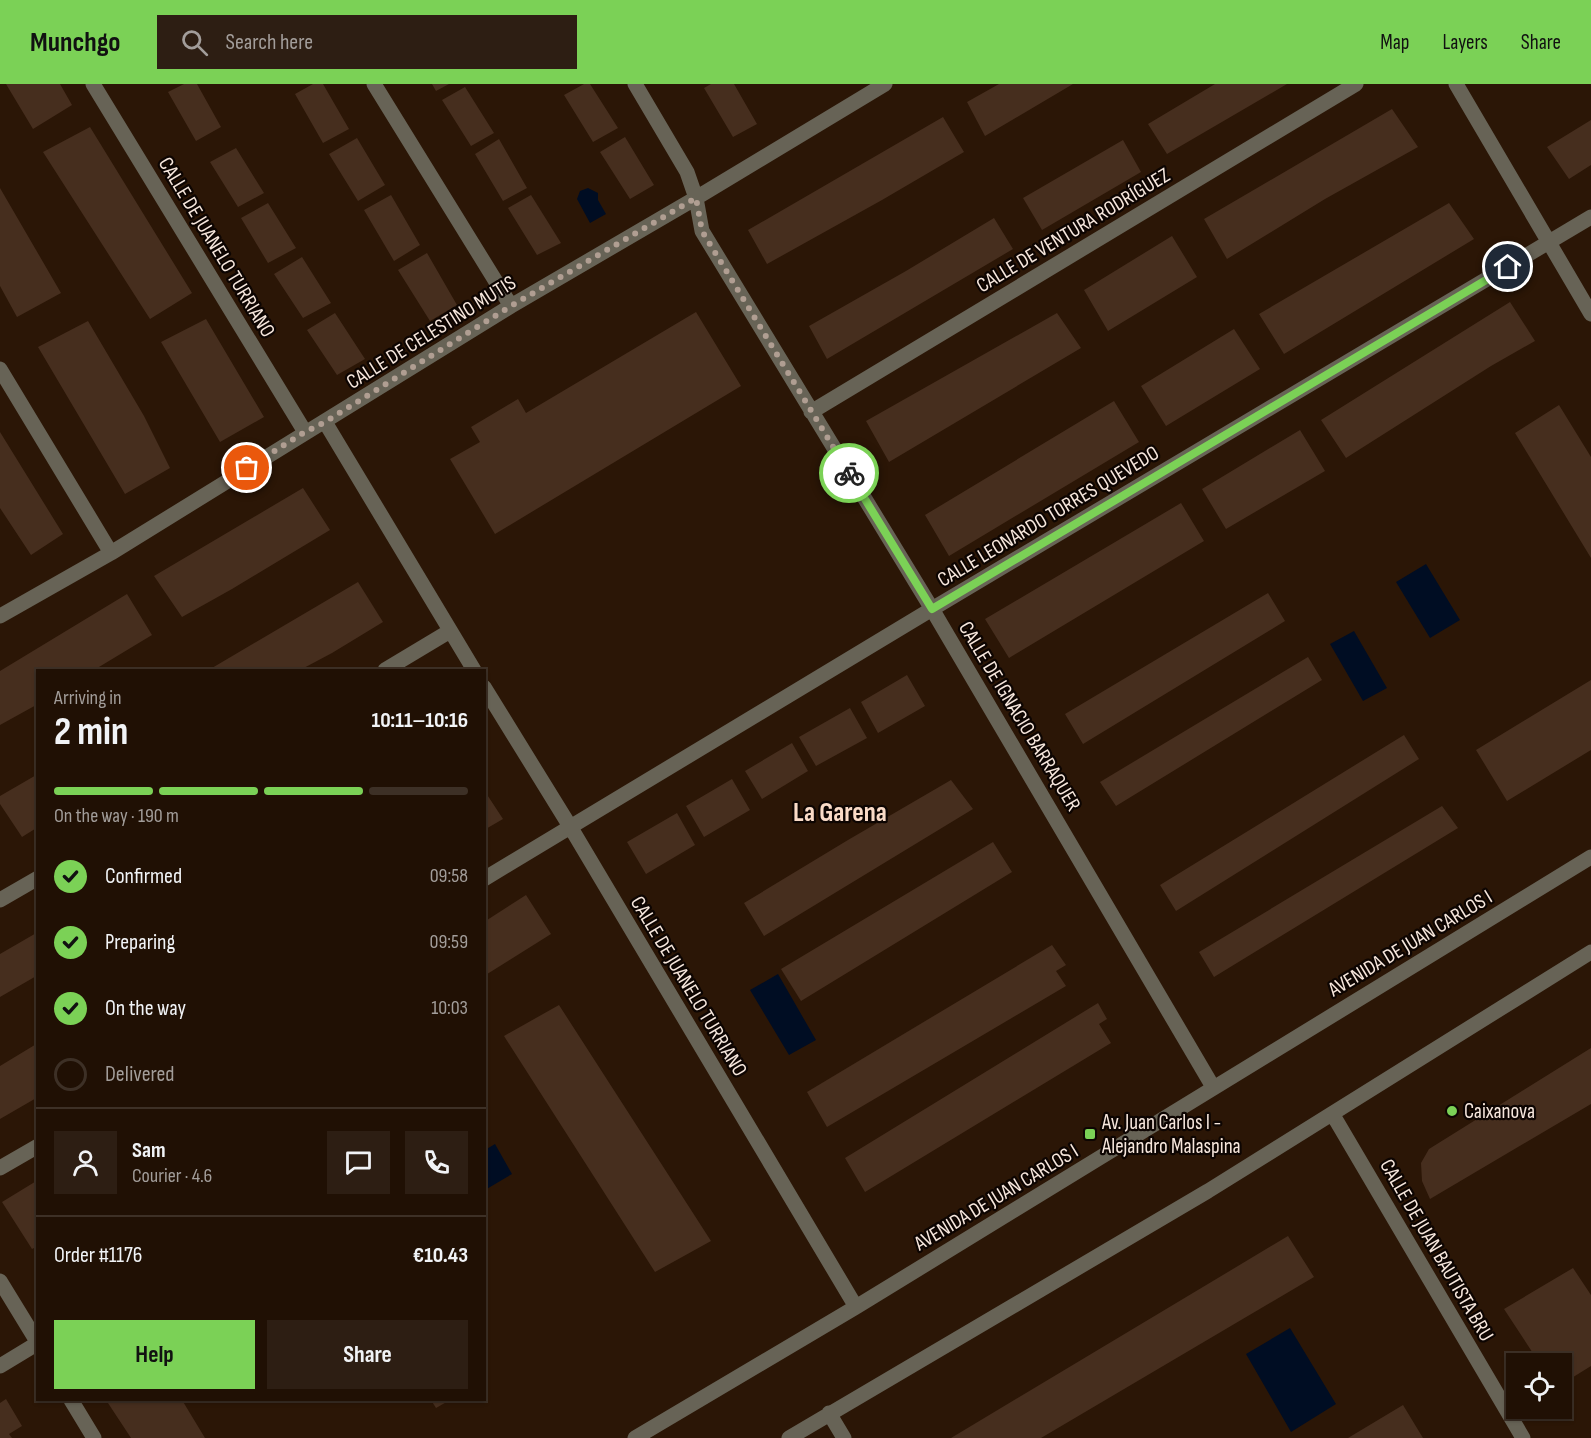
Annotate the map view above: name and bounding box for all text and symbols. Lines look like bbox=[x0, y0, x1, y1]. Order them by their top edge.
search box bbox=[157, 15, 577, 69]
text: Munchgo bbox=[30, 26, 121, 59]
icon: search bbox=[178, 26, 211, 59]
text: Search here bbox=[226, 29, 313, 56]
text: Map bbox=[1380, 30, 1409, 55]
text: Layers bbox=[1442, 30, 1488, 55]
text: Share bbox=[1521, 30, 1561, 55]
street label: CALLE DE JUANELO TURRIANO bbox=[153, 153, 280, 342]
street label: CALLE DE VENTURA RODRÍGUEZ bbox=[972, 163, 1175, 298]
pin bbox=[1482, 241, 1533, 292]
icon: home bbox=[1491, 250, 1524, 283]
street label: CALLE DE CELESTINO MUTIS bbox=[342, 270, 521, 395]
street label: CALLE LEONARDO TORRES QUEVEDO bbox=[933, 440, 1163, 592]
pin bbox=[221, 442, 272, 493]
courier bbox=[819, 443, 879, 503]
icon: bag bbox=[230, 451, 263, 484]
icon: bike bbox=[833, 457, 866, 490]
street label: CALLE DE IGNACIO BARRAQUER bbox=[953, 617, 1086, 816]
text: Arriving in bbox=[54, 686, 122, 710]
text: 10:11–10:16 bbox=[372, 707, 468, 734]
text: 2 min bbox=[54, 709, 128, 756]
district label: La Garena bbox=[793, 797, 887, 829]
text: On the way · 190 m bbox=[54, 804, 179, 828]
icon: check bbox=[54, 860, 87, 893]
text: Confirmed bbox=[105, 863, 182, 890]
text: 09:58 bbox=[430, 864, 468, 888]
street label: AVENIDA DE JUAN CARLOS I bbox=[1323, 885, 1497, 1003]
street label: CALLE DE JUANELO TURRIANO bbox=[625, 892, 752, 1081]
icon: check bbox=[54, 926, 87, 959]
text: Preparing bbox=[105, 929, 175, 956]
text: 09:59 bbox=[430, 930, 468, 954]
icon: check bbox=[54, 992, 87, 1025]
text: On the way bbox=[105, 995, 186, 1022]
text: 10:03 bbox=[431, 996, 468, 1020]
text: Delivered bbox=[105, 1061, 174, 1088]
place label: Caixanova bbox=[1464, 1099, 1535, 1124]
marker: Caixanova bbox=[1445, 1104, 1459, 1118]
place label: Av. Juan Carlos I - Alejandro Malaspina bbox=[1101, 1110, 1241, 1159]
marker: Av. Juan Carlos I - Alejandro Malaspina bbox=[1083, 1127, 1097, 1141]
button: person bbox=[54, 1131, 117, 1194]
button: chat bbox=[327, 1131, 390, 1194]
button: phone bbox=[405, 1131, 468, 1194]
text: Sam bbox=[132, 1137, 166, 1164]
street label: AVENIDA DE JUAN CARLOS I bbox=[909, 1139, 1083, 1257]
street label: CALLE DE JUAN BAUTISTA BRU bbox=[1374, 1155, 1499, 1346]
text: Courier · 4.6 bbox=[132, 1164, 212, 1188]
text: Order #1176 bbox=[54, 1242, 142, 1269]
text: €10.43 bbox=[413, 1242, 468, 1269]
button: Help bbox=[54, 1320, 255, 1389]
button: Share bbox=[267, 1320, 468, 1389]
map controls bbox=[1506, 1353, 1572, 1419]
button: locate bbox=[1506, 1353, 1572, 1419]

